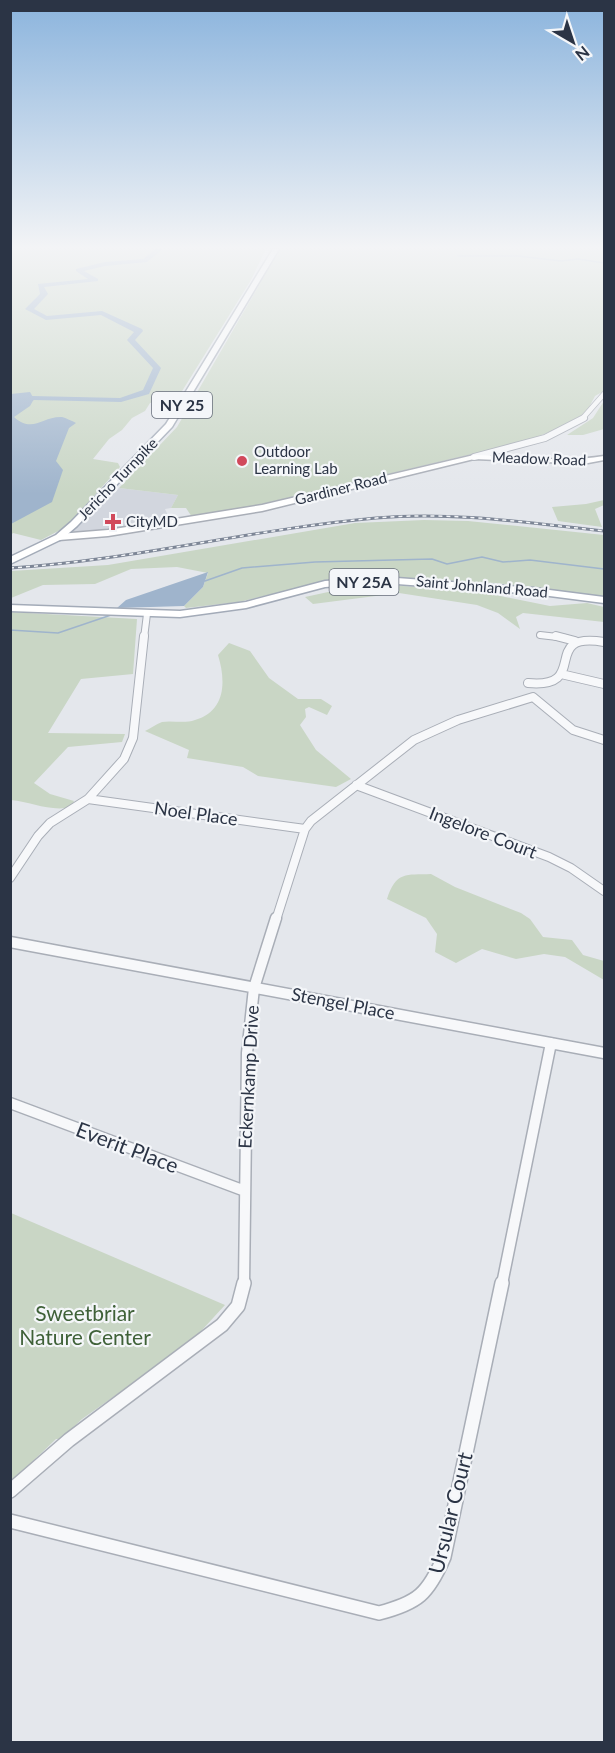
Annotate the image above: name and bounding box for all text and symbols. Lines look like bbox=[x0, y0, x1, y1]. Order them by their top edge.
north arrow bbox=[543, 12, 603, 72]
text: N bbox=[572, 43, 594, 65]
road number: NY 25 bbox=[152, 392, 212, 418]
street label: Jericho Turnpike bbox=[74, 433, 161, 523]
place label: Outdoor Learning Lab bbox=[254, 442, 338, 477]
street label: Meadow Road bbox=[492, 447, 587, 469]
marker: Outdoor Learning Lab bbox=[235, 454, 249, 468]
street label: Gardiner Road bbox=[293, 468, 389, 508]
place label: CityMD bbox=[126, 512, 178, 530]
marker: CityMD bbox=[104, 513, 122, 531]
road number: NY 25A bbox=[330, 569, 398, 595]
street label: Saint Johnland Road bbox=[415, 571, 549, 601]
street label: Noel Place bbox=[153, 796, 239, 830]
street label: Ingelore Court bbox=[426, 801, 541, 863]
street label: Stengel Place bbox=[290, 982, 397, 1024]
street label: Eckernkamp Drive bbox=[233, 1005, 263, 1149]
street label: Everit Place bbox=[73, 1116, 182, 1178]
park label: Sweetbriar Nature Center bbox=[19, 1300, 151, 1349]
street label: Ursular Court bbox=[422, 1449, 477, 1576]

